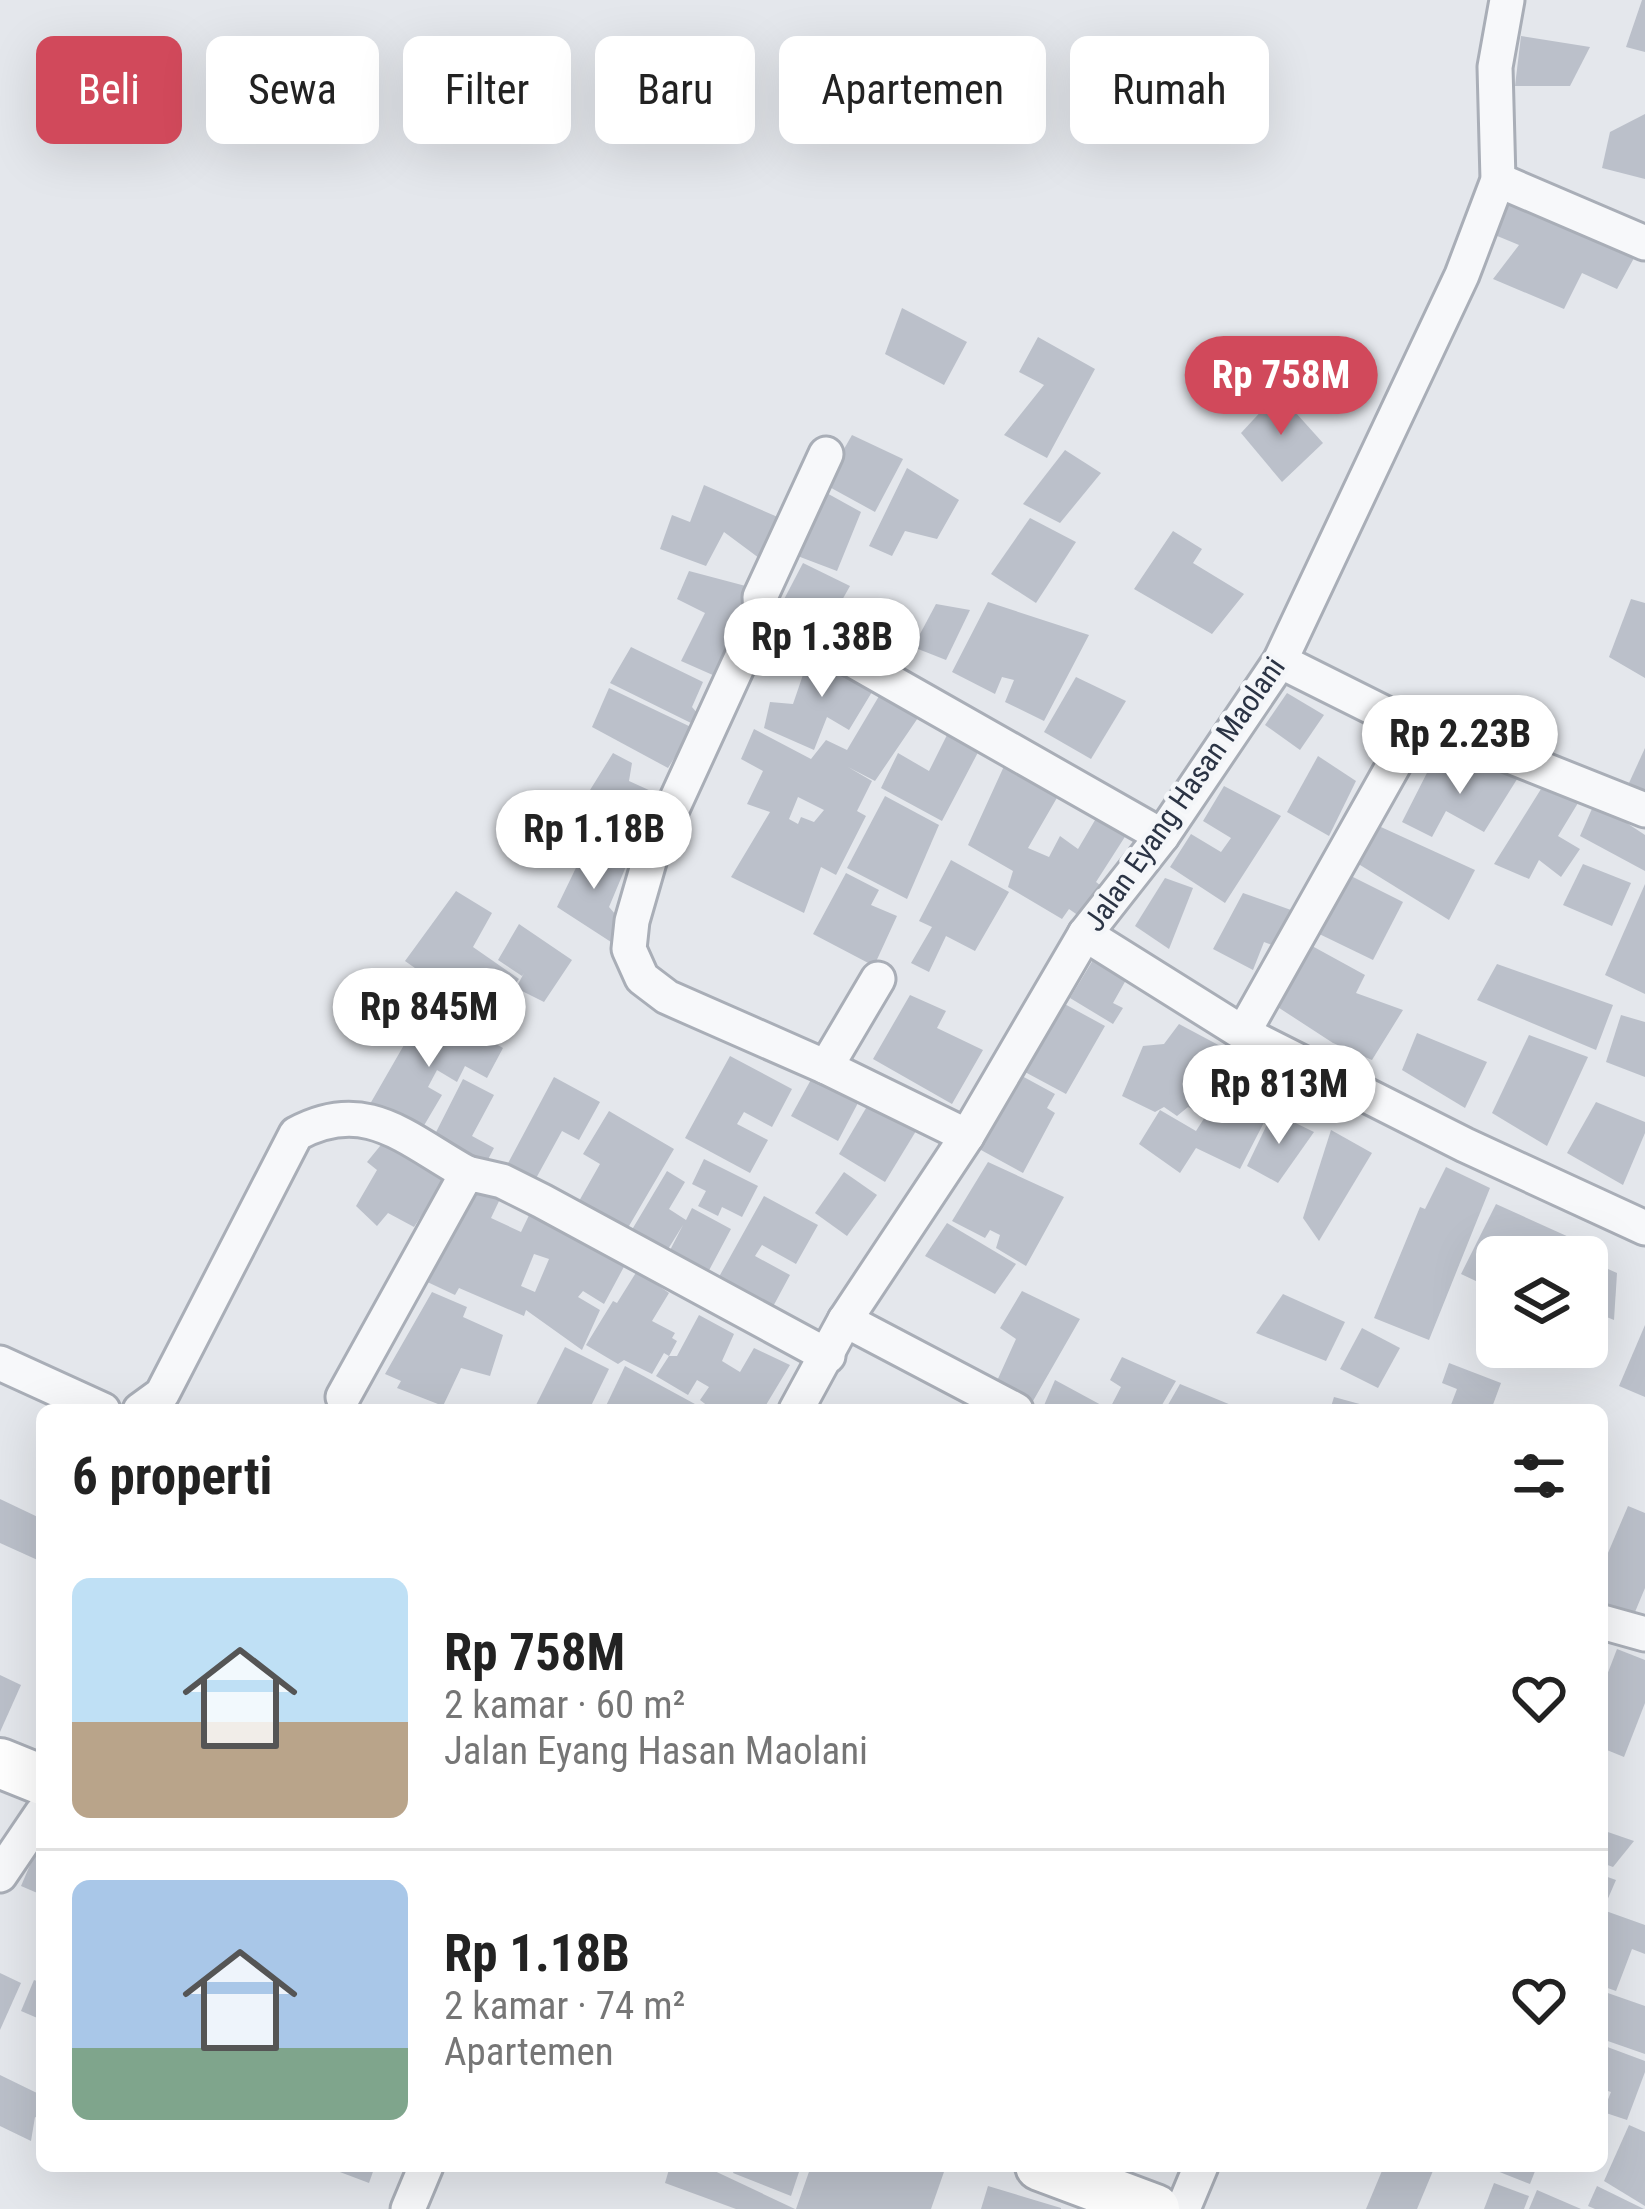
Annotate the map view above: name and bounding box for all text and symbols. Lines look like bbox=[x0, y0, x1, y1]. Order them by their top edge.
chip: Beli bbox=[36, 36, 182, 144]
chip: Sewa bbox=[206, 36, 379, 144]
chip: Filter bbox=[403, 36, 571, 144]
chip: Baru bbox=[595, 36, 755, 144]
chip: Apartemen bbox=[779, 36, 1046, 144]
chip: Rumah bbox=[1070, 36, 1269, 144]
pin: Rp 758M bbox=[1170, 336, 1392, 438]
text: Rp 758M bbox=[1212, 352, 1350, 398]
pin: Rp 1.38B bbox=[698, 598, 946, 700]
text: Rp 1.38B bbox=[751, 614, 893, 660]
street label: Jalan Eyang Hasan Maolani bbox=[1076, 650, 1292, 938]
pin: Rp 2.23B bbox=[1336, 695, 1584, 797]
text: Rp 2.23B bbox=[1389, 711, 1531, 757]
pin: Rp 1.18B bbox=[470, 790, 718, 892]
text: Rp 1.18B bbox=[523, 806, 665, 852]
pin: Rp 845M bbox=[318, 968, 540, 1070]
text: Rp 845M bbox=[360, 984, 498, 1030]
pin: Rp 813M bbox=[1168, 1045, 1390, 1147]
text: Rp 813M bbox=[1210, 1061, 1348, 1107]
map controls bbox=[1476, 1236, 1608, 1368]
button: layers bbox=[1476, 1236, 1608, 1368]
icon: filters bbox=[1506, 1443, 1572, 1509]
text: 6 properti bbox=[72, 1447, 272, 1506]
text: Rp 758M bbox=[444, 1623, 625, 1682]
icon: home bbox=[168, 1626, 312, 1770]
icon: heart bbox=[1506, 1665, 1572, 1731]
text: 2 kamar · 60 m² bbox=[444, 1682, 685, 1728]
text: Jalan Eyang Hasan Maolani bbox=[444, 1728, 868, 1774]
text: Rp 1.18B bbox=[444, 1924, 630, 1983]
icon: home bbox=[168, 1928, 312, 2072]
icon: heart bbox=[1506, 1967, 1572, 2033]
text: 2 kamar · 74 m² bbox=[444, 1983, 685, 2029]
text: Apartemen bbox=[444, 2029, 614, 2075]

